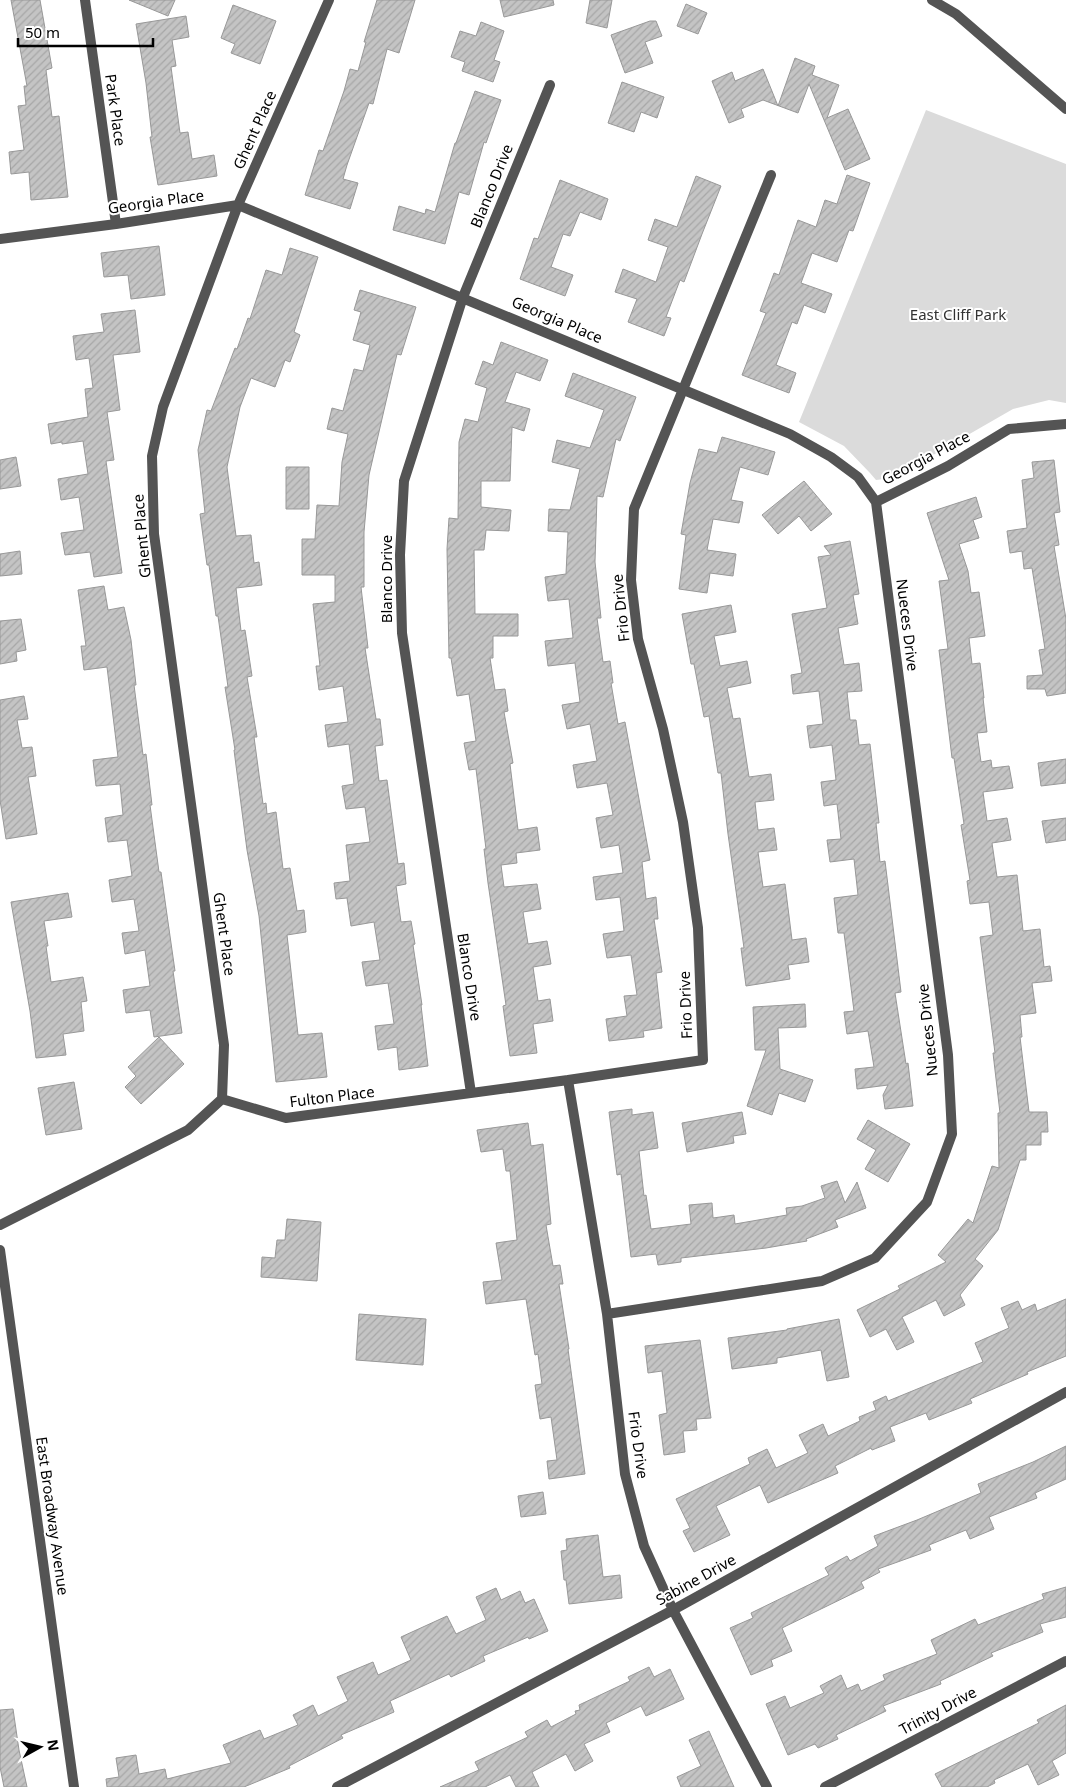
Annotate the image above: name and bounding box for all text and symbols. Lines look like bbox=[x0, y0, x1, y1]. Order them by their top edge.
scale bar bbox=[18, 15, 152, 47]
text: 50 m bbox=[25, 22, 60, 42]
street label: Park Place bbox=[101, 73, 131, 147]
street label: Ghent Place bbox=[228, 87, 280, 172]
street label: Blanco Drive bbox=[465, 141, 517, 230]
street label: Georgia Place bbox=[106, 184, 205, 218]
street label: Georgia Place bbox=[509, 291, 606, 347]
park label: East Cliff Park bbox=[910, 304, 1006, 324]
street label: Georgia Place bbox=[878, 426, 973, 489]
street label: Ghent Place bbox=[127, 493, 155, 579]
street label: Blanco Drive bbox=[376, 535, 396, 623]
street label: Frio Drive bbox=[607, 573, 634, 643]
street label: Nueces Drive bbox=[892, 578, 924, 672]
street label: Ghent Place bbox=[209, 891, 241, 977]
street label: Blanco Drive bbox=[453, 932, 487, 1022]
street label: Frio Drive bbox=[674, 971, 696, 1039]
street label: Nueces Drive bbox=[912, 983, 942, 1077]
street label: Fulton Place bbox=[288, 1081, 376, 1111]
street label: Frio Drive bbox=[624, 1410, 654, 1480]
street label: East Broadway Avenue bbox=[32, 1435, 74, 1596]
street label: Sabine Drive bbox=[652, 1549, 739, 1609]
street label: Trinity Drive bbox=[895, 1681, 980, 1739]
north arrow bbox=[15, 1722, 65, 1772]
text: N bbox=[43, 1738, 64, 1752]

